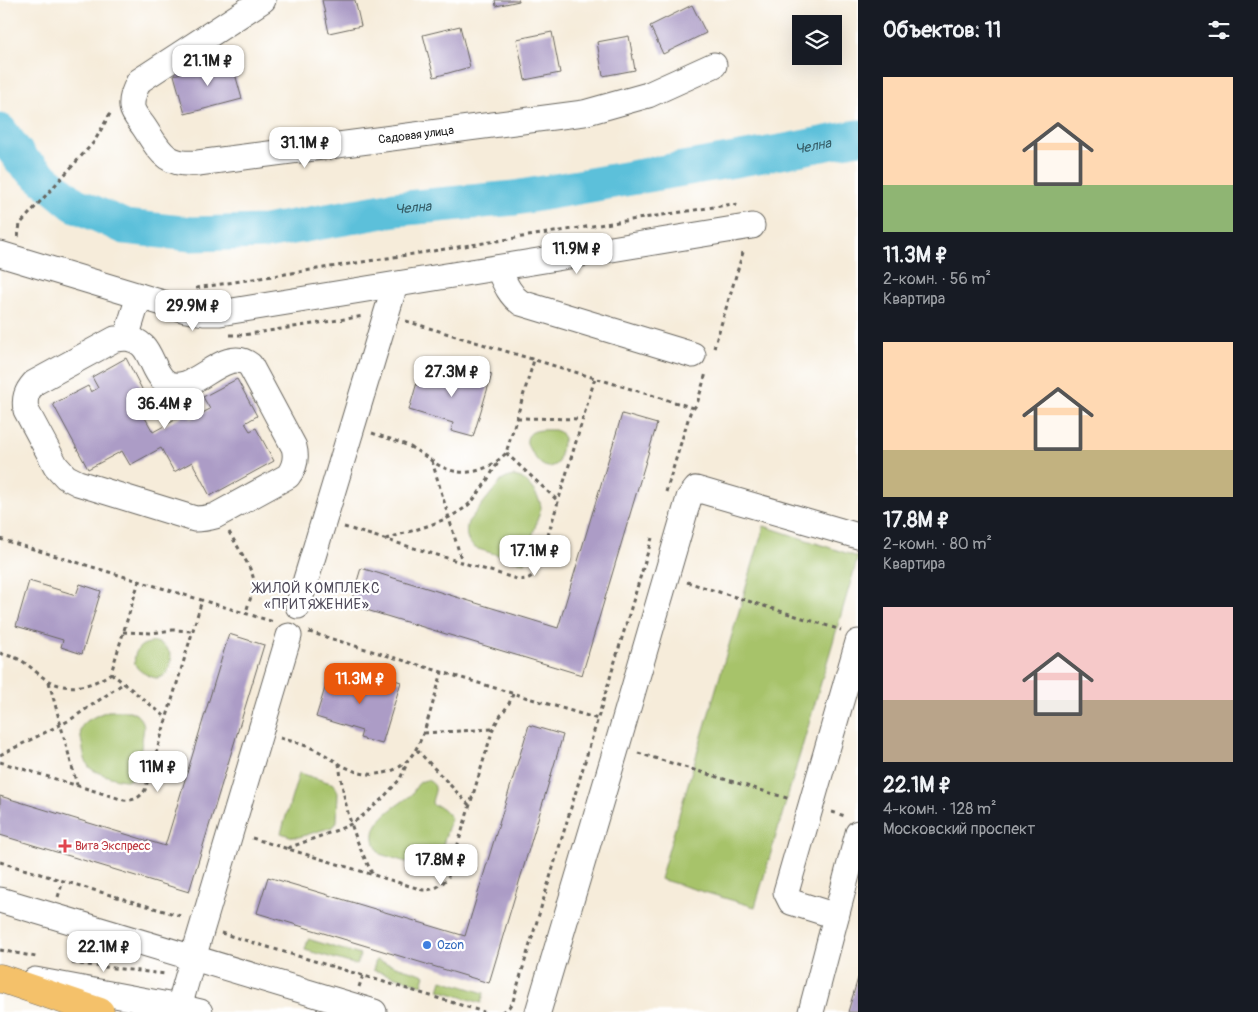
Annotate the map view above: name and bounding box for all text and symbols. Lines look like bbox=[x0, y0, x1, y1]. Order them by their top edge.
map controls bbox=[792, 15, 842, 65]
button: layers bbox=[792, 15, 842, 65]
icon: filters bbox=[1205, 16, 1233, 44]
text: Объектов: 11 bbox=[883, 17, 1001, 44]
pin: 21.1M ₽ bbox=[162, 44, 254, 87]
text: 21.1M ₽ bbox=[183, 51, 233, 71]
icon: home bbox=[1013, 109, 1103, 199]
street label: Садовая улица bbox=[377, 122, 455, 147]
pin: 31.1M ₽ bbox=[259, 126, 351, 169]
text: 31.1M ₽ bbox=[280, 133, 330, 153]
water label: Челна bbox=[794, 134, 834, 158]
water label: Челна bbox=[394, 197, 433, 217]
pin: 11.9M ₽ bbox=[531, 232, 623, 275]
text: 11.9M ₽ bbox=[553, 239, 601, 259]
text: 11.3M ₽ bbox=[883, 242, 948, 269]
text: 2-комн. · 56 m² bbox=[883, 269, 991, 289]
text: Квартира bbox=[883, 289, 945, 309]
pin: 29.9M ₽ bbox=[147, 290, 239, 332]
text: 29.9M ₽ bbox=[166, 296, 220, 316]
pin: 27.3M ₽ bbox=[406, 356, 498, 398]
text: 27.3M ₽ bbox=[425, 362, 479, 382]
icon: home bbox=[1013, 374, 1103, 464]
pin: 36.4M ₽ bbox=[119, 388, 211, 430]
text: 36.4M ₽ bbox=[137, 394, 193, 414]
text: 17.8M ₽ bbox=[883, 507, 950, 534]
pin: 17.1M ₽ bbox=[489, 534, 581, 577]
text: 2-комн. · 80 m² bbox=[883, 534, 992, 554]
text: 17.1M ₽ bbox=[510, 541, 560, 561]
text: Квартира bbox=[883, 554, 945, 574]
district label: ЖИЛОЙ КОМПЛЕКС «ПРИТЯЖЕНИЕ» bbox=[251, 580, 381, 613]
icon: home bbox=[1013, 639, 1103, 729]
pin: 11.3M ₽ bbox=[314, 662, 406, 705]
text: 11.3M ₽ bbox=[335, 669, 385, 689]
pin: 11M ₽ bbox=[123, 750, 193, 793]
text: 11M ₽ bbox=[139, 757, 177, 777]
text: 22.1M ₽ bbox=[883, 772, 952, 799]
text: 4-комн. · 128 m² bbox=[883, 799, 997, 819]
text: Московский проспект bbox=[883, 819, 1035, 839]
place label: Вита Экспресс bbox=[75, 839, 151, 854]
marker: Вита Экспресс bbox=[59, 840, 71, 852]
pin: 17.8M ₽ bbox=[395, 844, 487, 886]
text: 17.8M ₽ bbox=[416, 850, 466, 870]
pin: 22.1M ₽ bbox=[58, 930, 150, 973]
text: 22.1M ₽ bbox=[78, 937, 130, 957]
place label: Ozon bbox=[437, 938, 464, 953]
marker: Ozon bbox=[421, 939, 433, 951]

